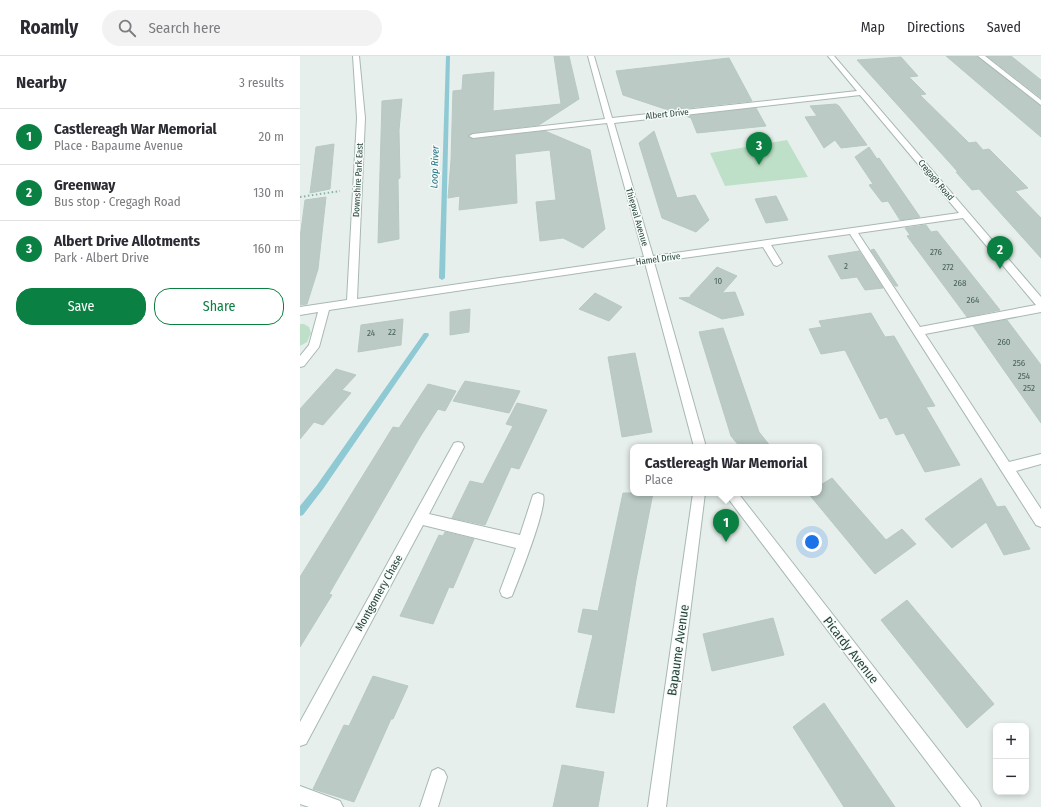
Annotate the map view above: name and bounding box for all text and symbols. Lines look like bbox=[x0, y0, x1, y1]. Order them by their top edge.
search box bbox=[102, 10, 382, 46]
text: Roamly bbox=[20, 16, 78, 39]
icon: search bbox=[116, 17, 138, 39]
text: Search here bbox=[148, 19, 221, 37]
text: Map bbox=[861, 19, 885, 36]
text: Directions bbox=[907, 19, 965, 36]
text: Saved bbox=[987, 19, 1021, 36]
text: Nearby bbox=[16, 72, 67, 93]
text: 3 results bbox=[239, 75, 284, 90]
street label: Albert Drive bbox=[645, 107, 690, 121]
text: Castlereagh War Memorial bbox=[54, 120, 217, 138]
text: 1 bbox=[26, 129, 32, 144]
text: 20 m bbox=[258, 129, 284, 144]
pin: 3 bbox=[746, 132, 772, 165]
text: Place · Bapaume Avenue bbox=[54, 138, 183, 153]
street label: Downshire Park East bbox=[351, 143, 365, 217]
water label: Loop River bbox=[428, 145, 442, 189]
street label: Cregagh Road bbox=[916, 158, 956, 202]
text: Greenway bbox=[54, 176, 115, 194]
text: 2 bbox=[26, 185, 32, 200]
text: 130 m bbox=[253, 185, 284, 200]
street label: Thiepval Avenue bbox=[624, 187, 650, 248]
text: Bus stop · Cregagh Road bbox=[54, 194, 181, 209]
text: Albert Drive Allotments bbox=[54, 232, 200, 250]
pin: 2 bbox=[987, 236, 1013, 269]
text: 3 bbox=[26, 241, 32, 256]
text: 160 m bbox=[253, 241, 284, 256]
house number: 276 bbox=[930, 247, 942, 257]
text: Park · Albert Drive bbox=[54, 250, 149, 265]
street label: Hamel Drive bbox=[635, 251, 681, 267]
house number: 2 bbox=[844, 261, 848, 271]
house number: 272 bbox=[942, 262, 954, 272]
house number: 10 bbox=[714, 276, 722, 286]
house number: 268 bbox=[954, 278, 967, 288]
button: Save bbox=[16, 288, 146, 325]
button: Share bbox=[154, 288, 284, 325]
house number: 264 bbox=[967, 295, 980, 305]
house number: 22 bbox=[388, 327, 396, 337]
house number: 24 bbox=[367, 328, 376, 338]
house number: 260 bbox=[997, 337, 1011, 347]
house number: 256 bbox=[1013, 358, 1026, 368]
house number: 254 bbox=[1018, 371, 1031, 381]
house number: 252 bbox=[1023, 383, 1035, 393]
popup bbox=[630, 444, 822, 496]
text: Castlereagh War Memorial bbox=[645, 454, 807, 472]
text: Place bbox=[645, 472, 673, 487]
pin: 1 bbox=[713, 509, 739, 542]
your location bbox=[802, 532, 822, 552]
street label: Montgomery Chase bbox=[353, 552, 405, 634]
street label: Bapaume Avenue bbox=[664, 603, 692, 697]
street label: Picardy Avenue bbox=[820, 613, 882, 687]
map controls bbox=[993, 723, 1029, 795]
button: + bbox=[993, 723, 1029, 759]
button: − bbox=[993, 759, 1029, 795]

